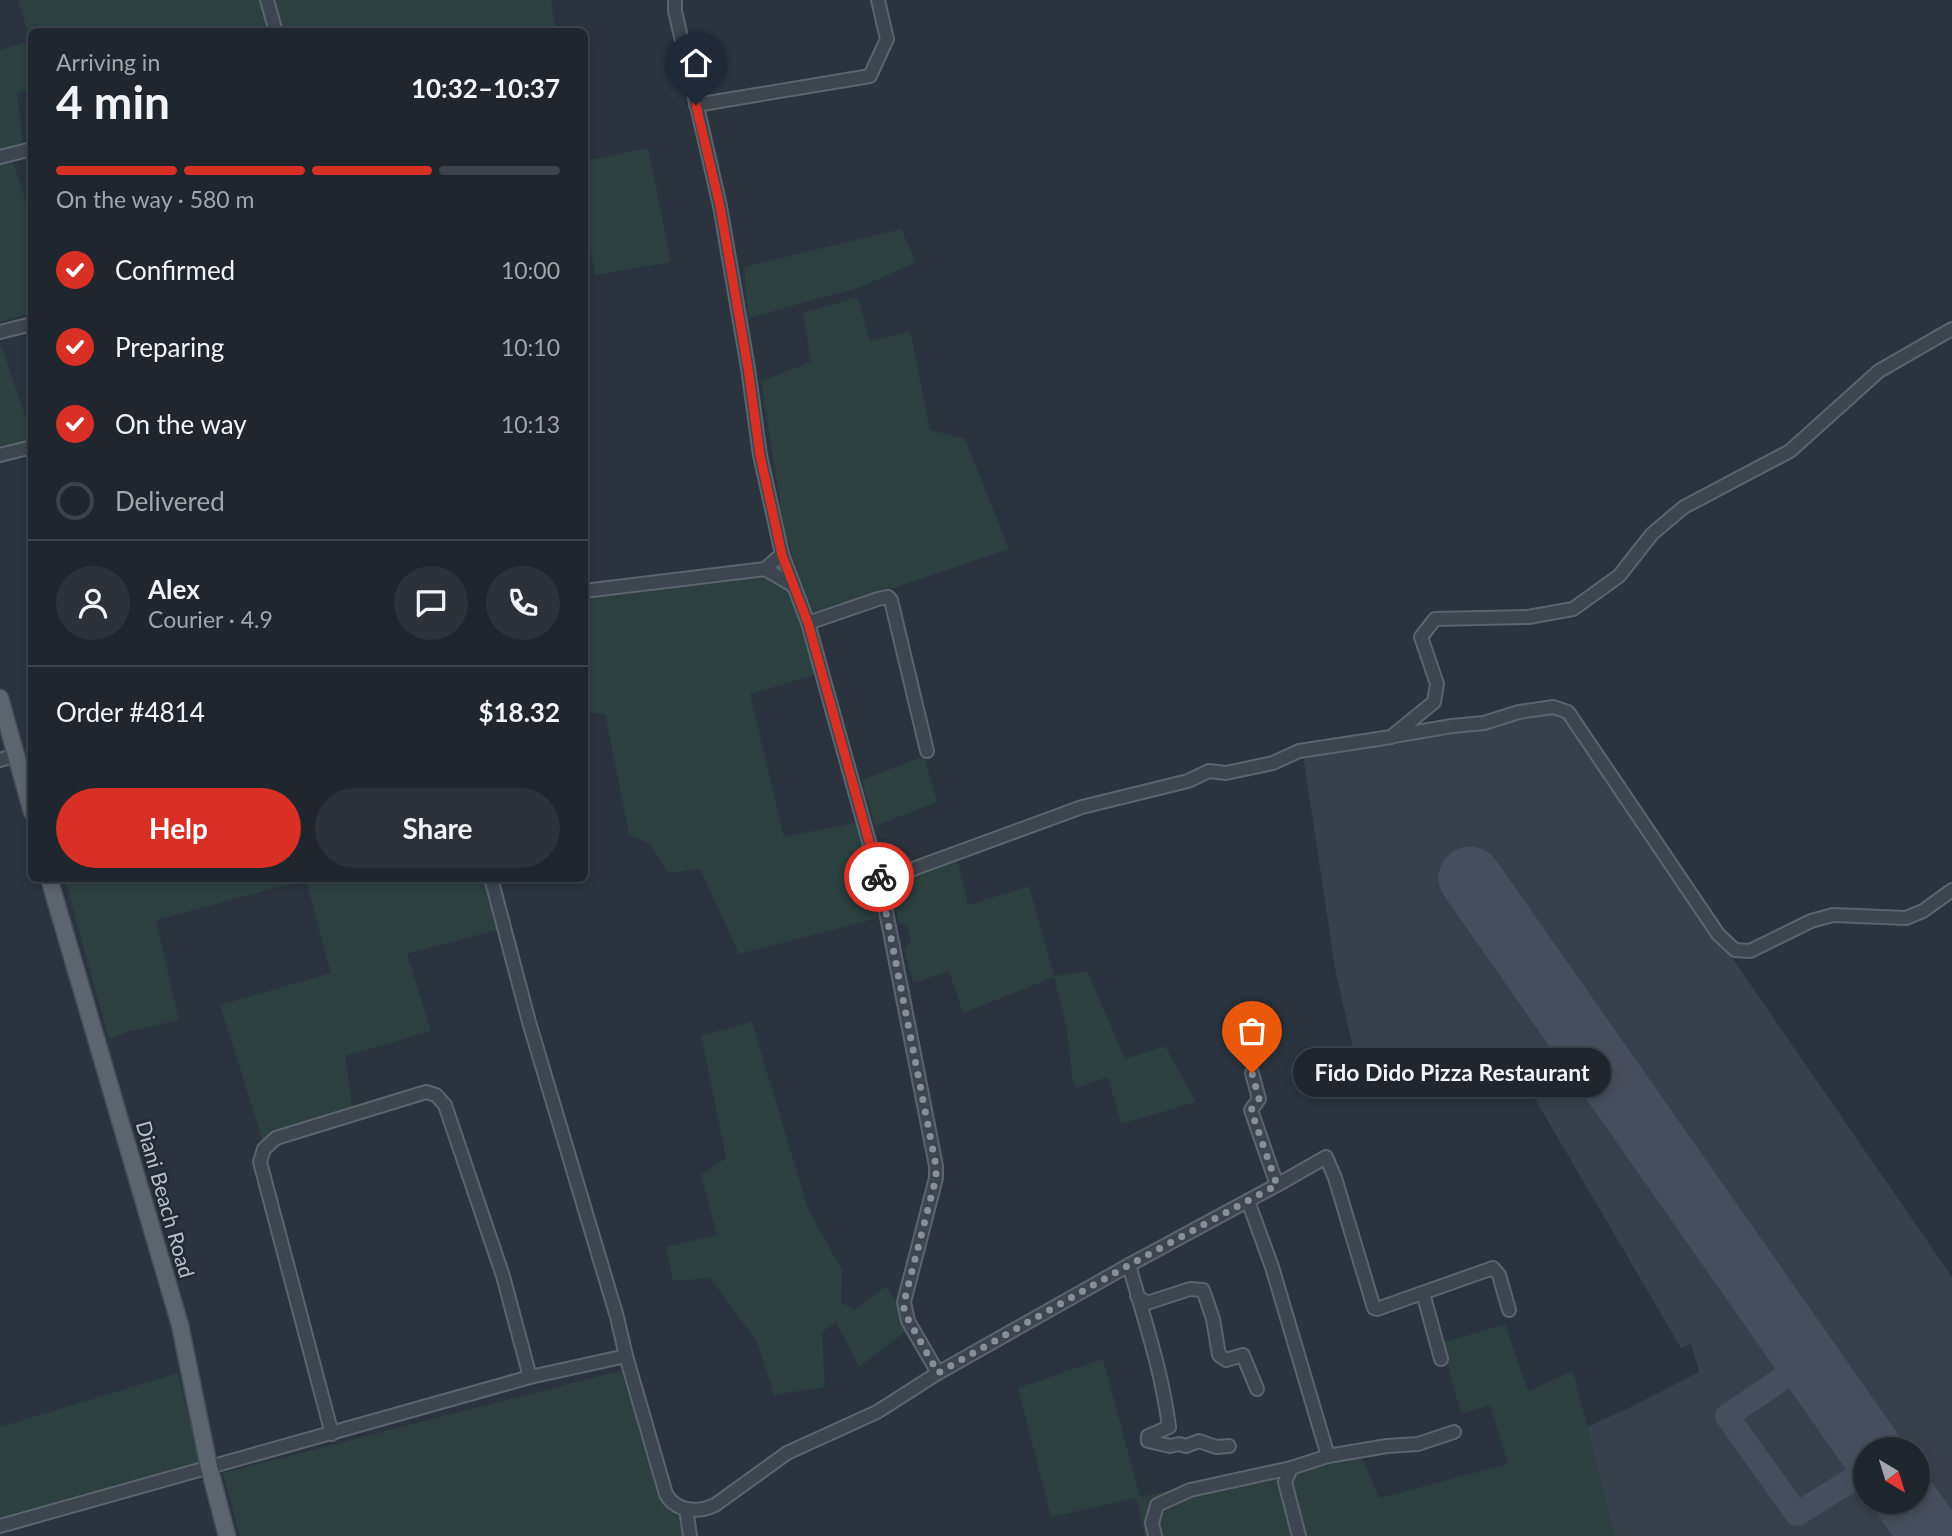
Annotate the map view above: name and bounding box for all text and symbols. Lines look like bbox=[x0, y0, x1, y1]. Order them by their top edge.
pin bbox=[666, 33, 726, 105]
icon: home bbox=[677, 44, 715, 82]
text: Arriving in bbox=[56, 48, 160, 76]
text: 10:32–10:37 bbox=[411, 72, 560, 104]
text: 4 min bbox=[56, 74, 170, 129]
text: On the way · 580 m bbox=[56, 185, 255, 213]
icon: check bbox=[56, 251, 94, 289]
text: Confirmed bbox=[115, 254, 235, 286]
text: 10:00 bbox=[501, 256, 560, 284]
icon: check bbox=[56, 328, 94, 366]
text: Preparing bbox=[115, 331, 224, 363]
text: 10:10 bbox=[501, 333, 560, 361]
icon: check bbox=[56, 405, 94, 443]
text: On the way bbox=[115, 408, 247, 440]
text: 10:13 bbox=[501, 410, 560, 438]
text: Delivered bbox=[115, 485, 225, 517]
button: person bbox=[56, 566, 130, 640]
button: chat bbox=[394, 566, 468, 640]
button: phone bbox=[486, 566, 560, 640]
text: Alex bbox=[148, 573, 200, 605]
text: Courier · 4.9 bbox=[148, 605, 273, 633]
text: Order #4814 bbox=[56, 696, 205, 728]
text: $18.32 bbox=[478, 696, 560, 728]
button: Help bbox=[56, 788, 301, 868]
button: Share bbox=[315, 788, 560, 868]
courier bbox=[844, 842, 914, 912]
icon: bike bbox=[860, 858, 898, 896]
pin bbox=[1222, 1001, 1282, 1073]
icon: bag bbox=[1233, 1012, 1271, 1050]
callout: Fido Dido Pizza Restaurant bbox=[1294, 1048, 1612, 1098]
text: Fido Dido Pizza Restaurant bbox=[1314, 1058, 1590, 1086]
street label: Diani Beach Road bbox=[132, 1118, 200, 1280]
north arrow bbox=[1853, 1437, 1930, 1514]
map controls bbox=[1853, 1437, 1930, 1514]

